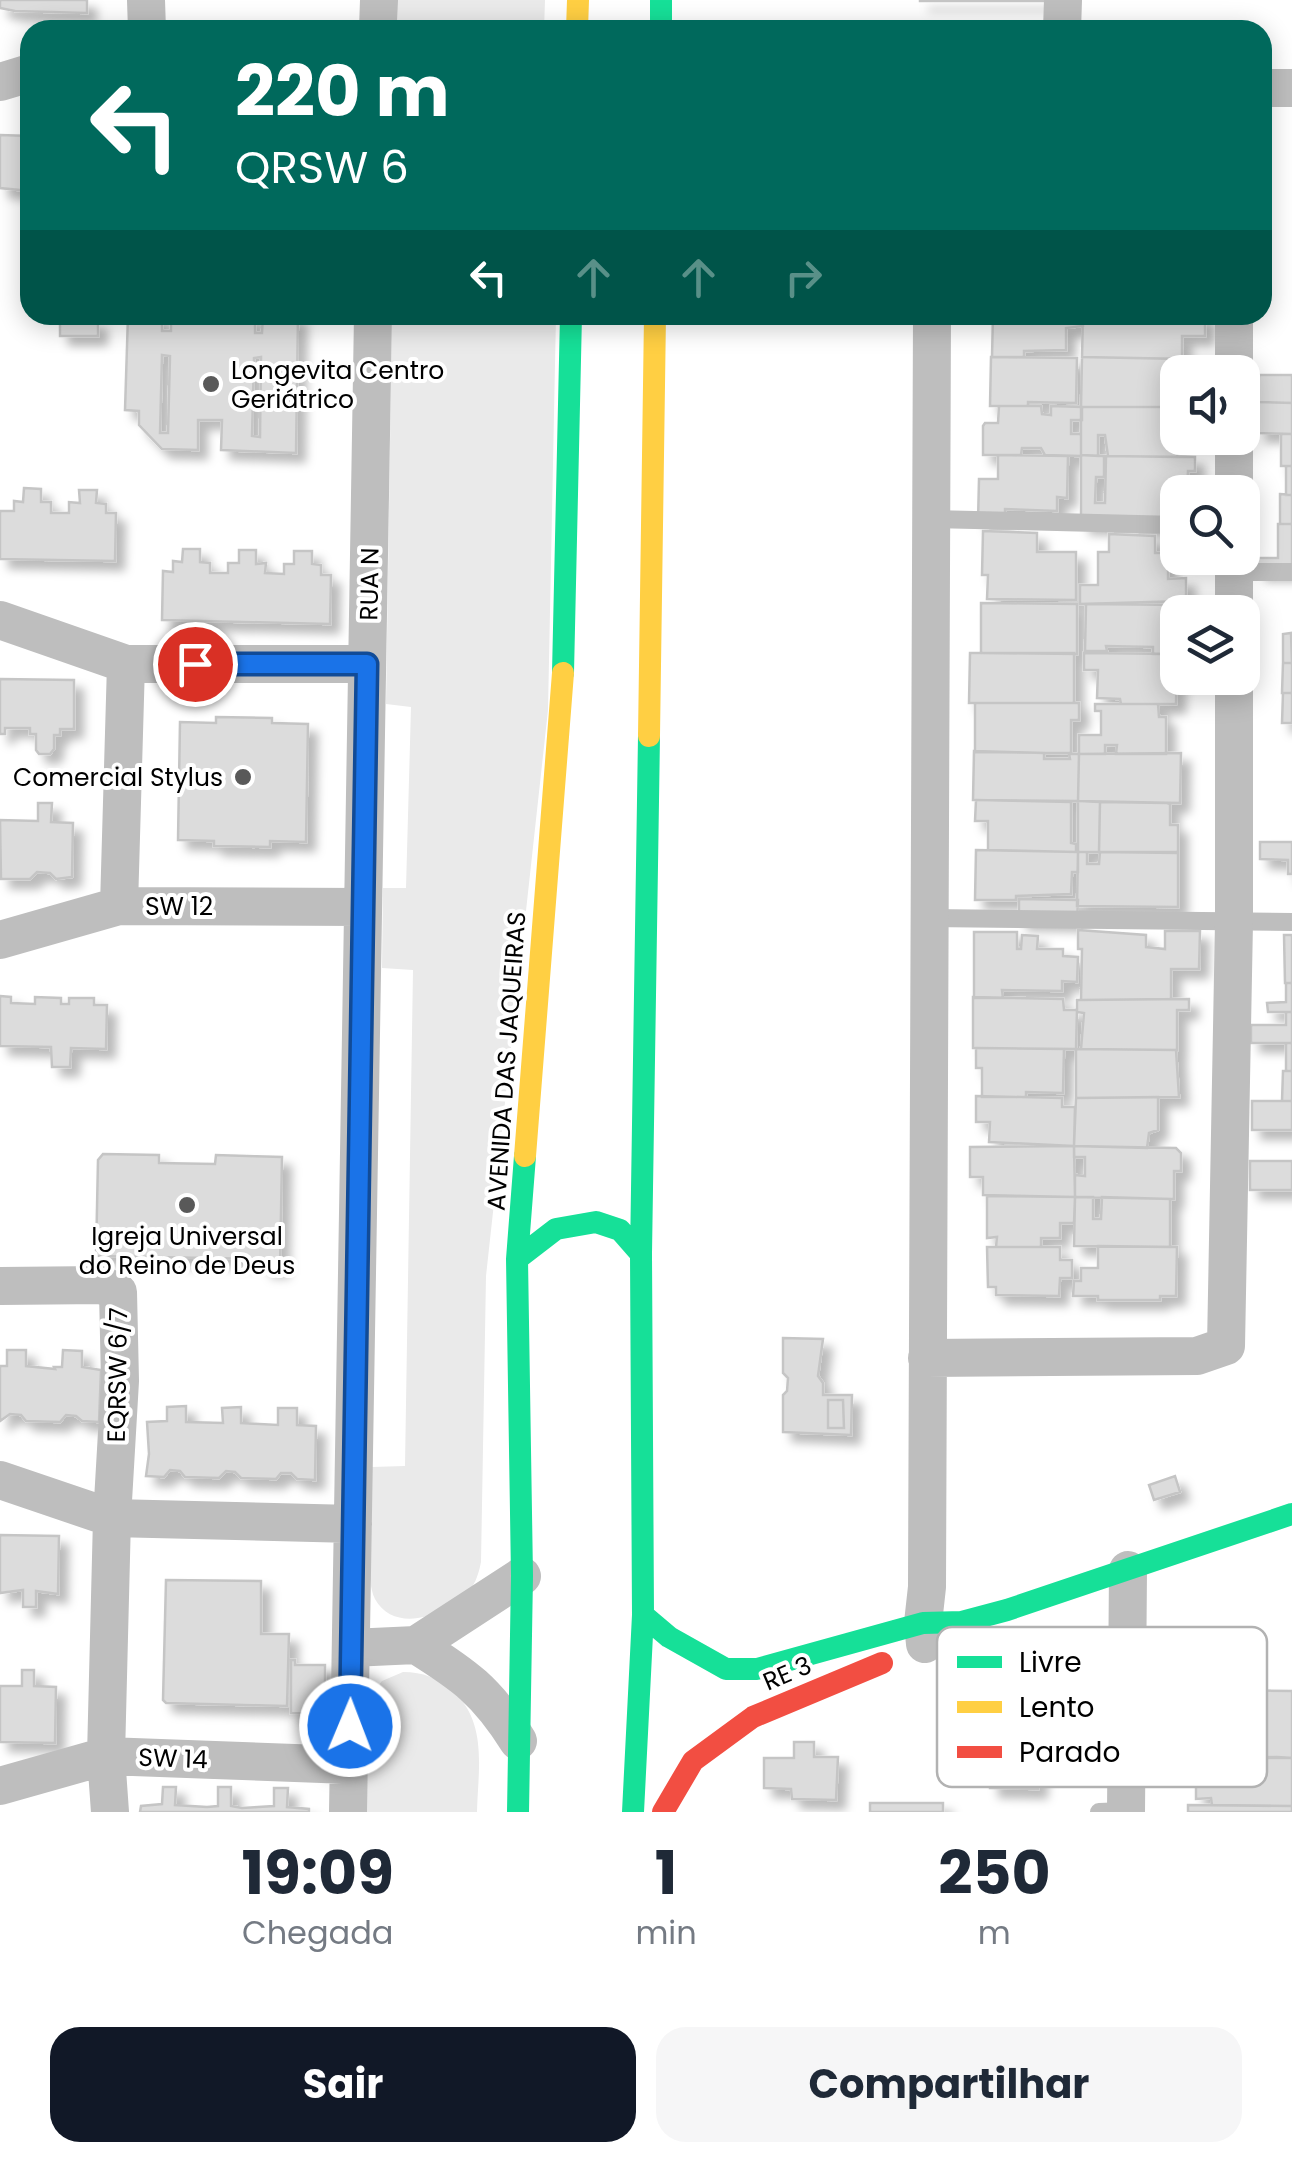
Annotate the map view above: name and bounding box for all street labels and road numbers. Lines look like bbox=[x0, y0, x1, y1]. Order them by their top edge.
street label: RUA N bbox=[351, 547, 388, 621]
street label: SW 12 bbox=[145, 889, 213, 924]
street label: AVENIDA DAS JAQUEIRAS bbox=[479, 910, 534, 1212]
street label: EQRSW 6/7 bbox=[99, 1307, 136, 1443]
street label: RE 3 bbox=[758, 1648, 817, 1699]
street label: SW 14 bbox=[138, 1740, 208, 1777]

